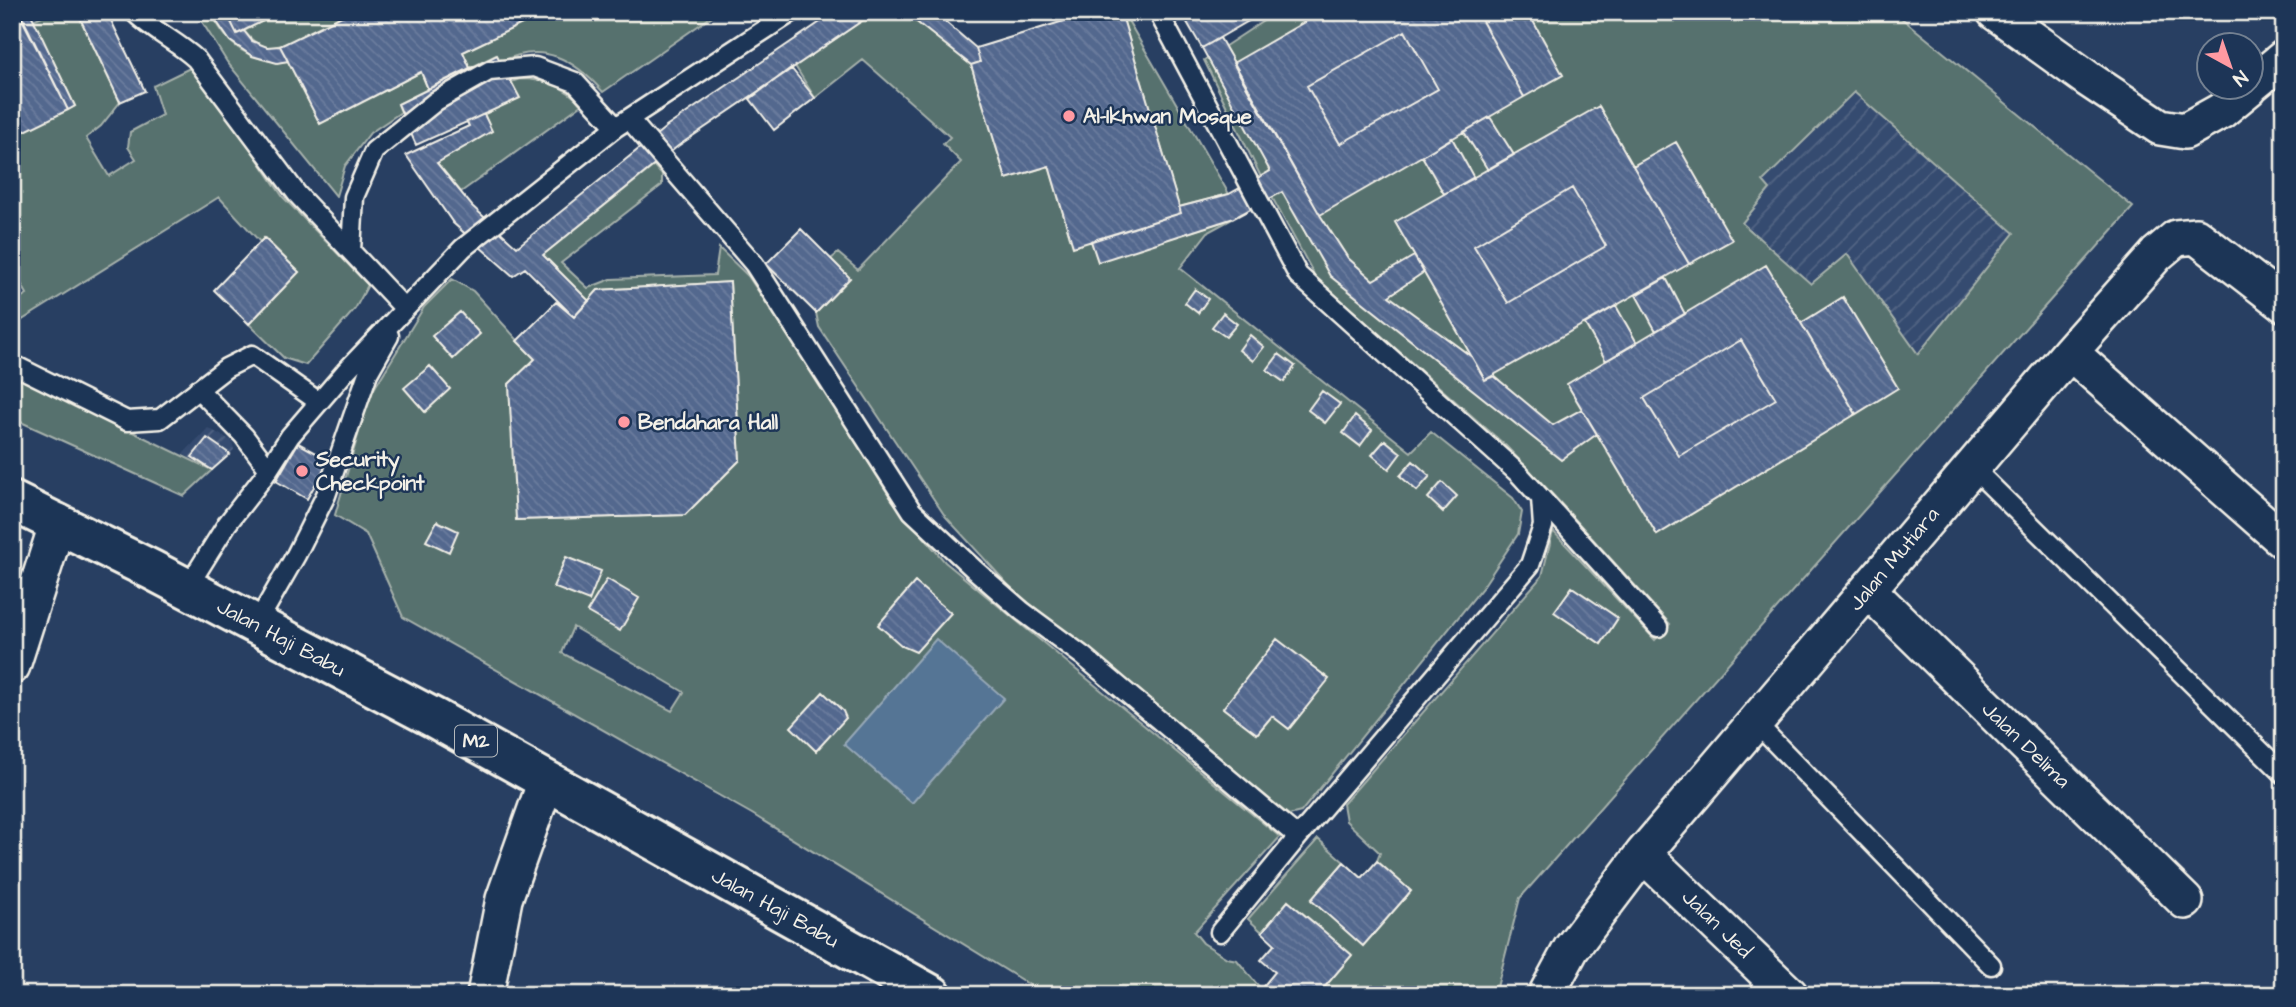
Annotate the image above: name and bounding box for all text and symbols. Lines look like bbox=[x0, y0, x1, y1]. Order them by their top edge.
north arrow bbox=[2194, 32, 2264, 102]
text: N bbox=[2227, 64, 2253, 92]
place label: Al-Ikhwan Mosque bbox=[1083, 102, 1253, 132]
marker: Al-Ikhwan Mosque bbox=[1061, 108, 1077, 124]
place label: Bendahara Hall bbox=[638, 408, 779, 437]
marker: Bendahara Hall bbox=[616, 414, 632, 430]
place label: Security Checkpoint bbox=[315, 445, 425, 499]
marker: Security Checkpoint bbox=[294, 463, 310, 479]
street label: Jalan Mutiara bbox=[1842, 501, 1946, 617]
street label: Jalan Haji Babu bbox=[212, 592, 351, 684]
street label: Jalan Delima bbox=[1975, 695, 2077, 795]
road number: M2 bbox=[455, 726, 497, 756]
street label: Jalan Haji Babu bbox=[706, 861, 844, 955]
street label: Jalan Jed bbox=[1675, 883, 1759, 965]

